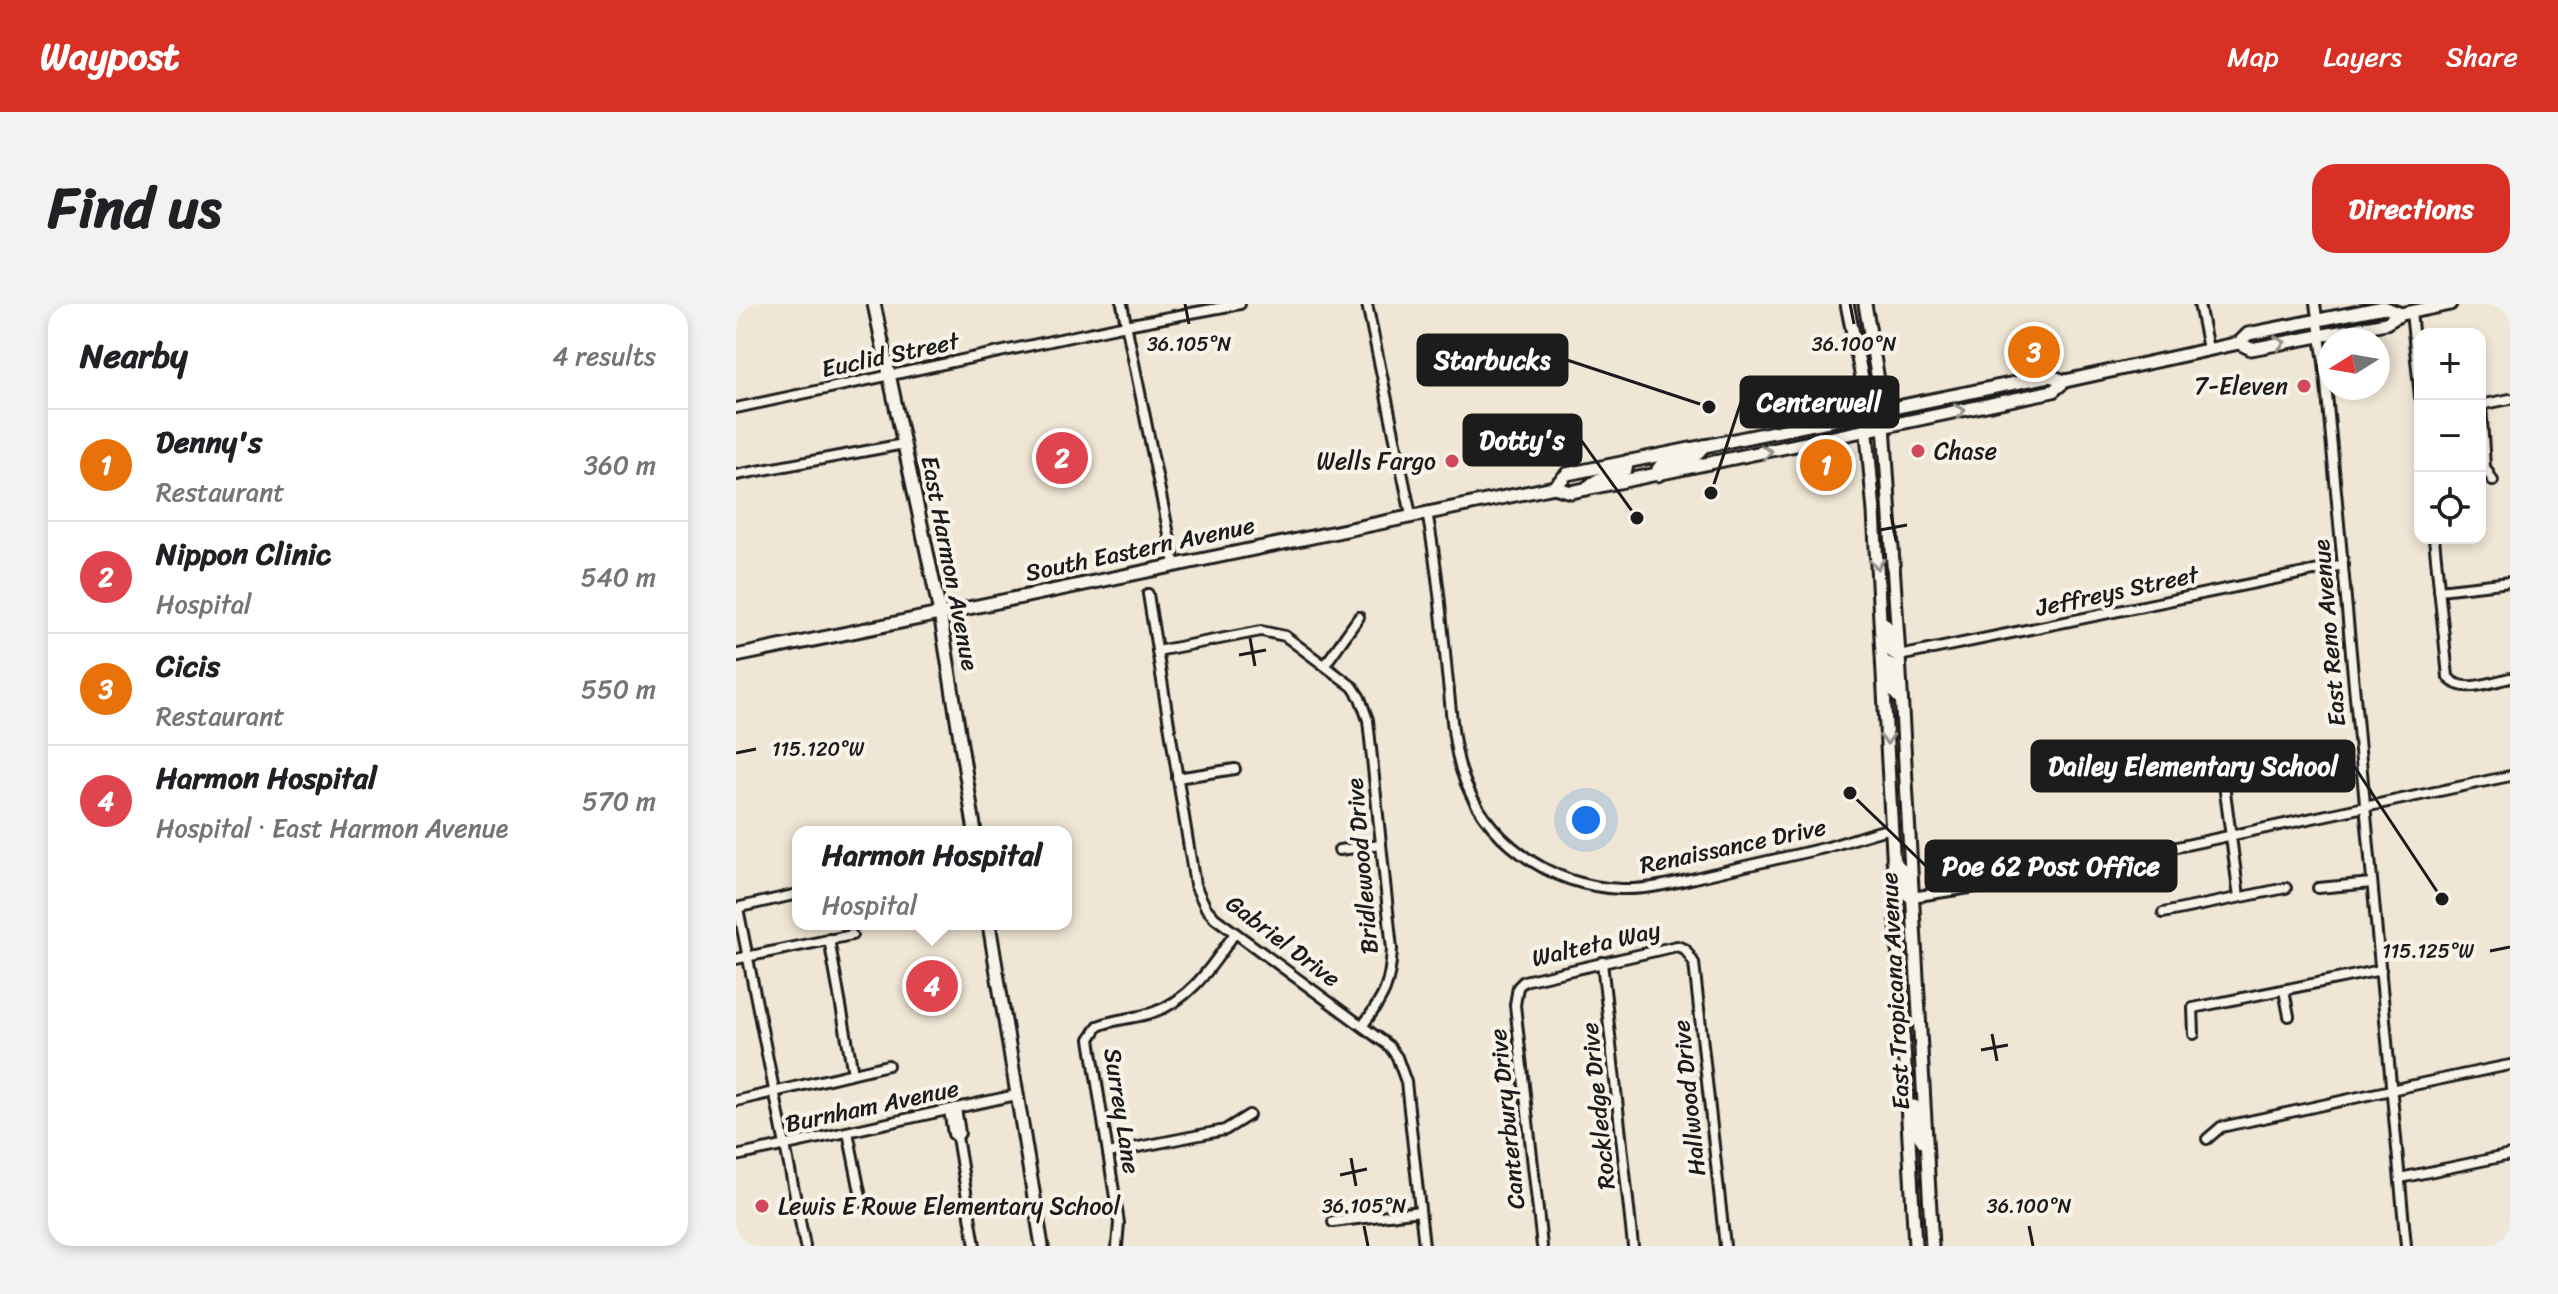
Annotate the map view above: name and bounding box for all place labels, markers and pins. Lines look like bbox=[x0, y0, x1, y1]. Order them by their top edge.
pin: 3 bbox=[2008, 322, 2060, 382]
callout: Starbucks bbox=[1418, 335, 1567, 385]
place label: 7-Eleven bbox=[2194, 365, 2288, 407]
callout: Centerwell bbox=[1741, 377, 1898, 427]
marker: 7-Eleven bbox=[2295, 377, 2313, 395]
callout: Dotty's bbox=[1464, 415, 1581, 465]
pin: 2 bbox=[1036, 428, 1088, 488]
place label: Chase bbox=[1934, 430, 1997, 472]
pin: 1 bbox=[1800, 435, 1852, 495]
place label: Wells Fargo bbox=[1316, 440, 1436, 482]
marker: Chase bbox=[1909, 442, 1927, 460]
marker: Wells Fargo bbox=[1443, 452, 1461, 470]
callout: Dailey Elementary School bbox=[2032, 741, 2354, 791]
callout: Poe 62 Post Office bbox=[1926, 841, 2176, 891]
pin: 4 bbox=[906, 956, 958, 1016]
place label: Lewis E Rowe Elementary School bbox=[778, 1185, 1122, 1227]
marker: Lewis E Rowe Elementary School bbox=[753, 1197, 771, 1215]

